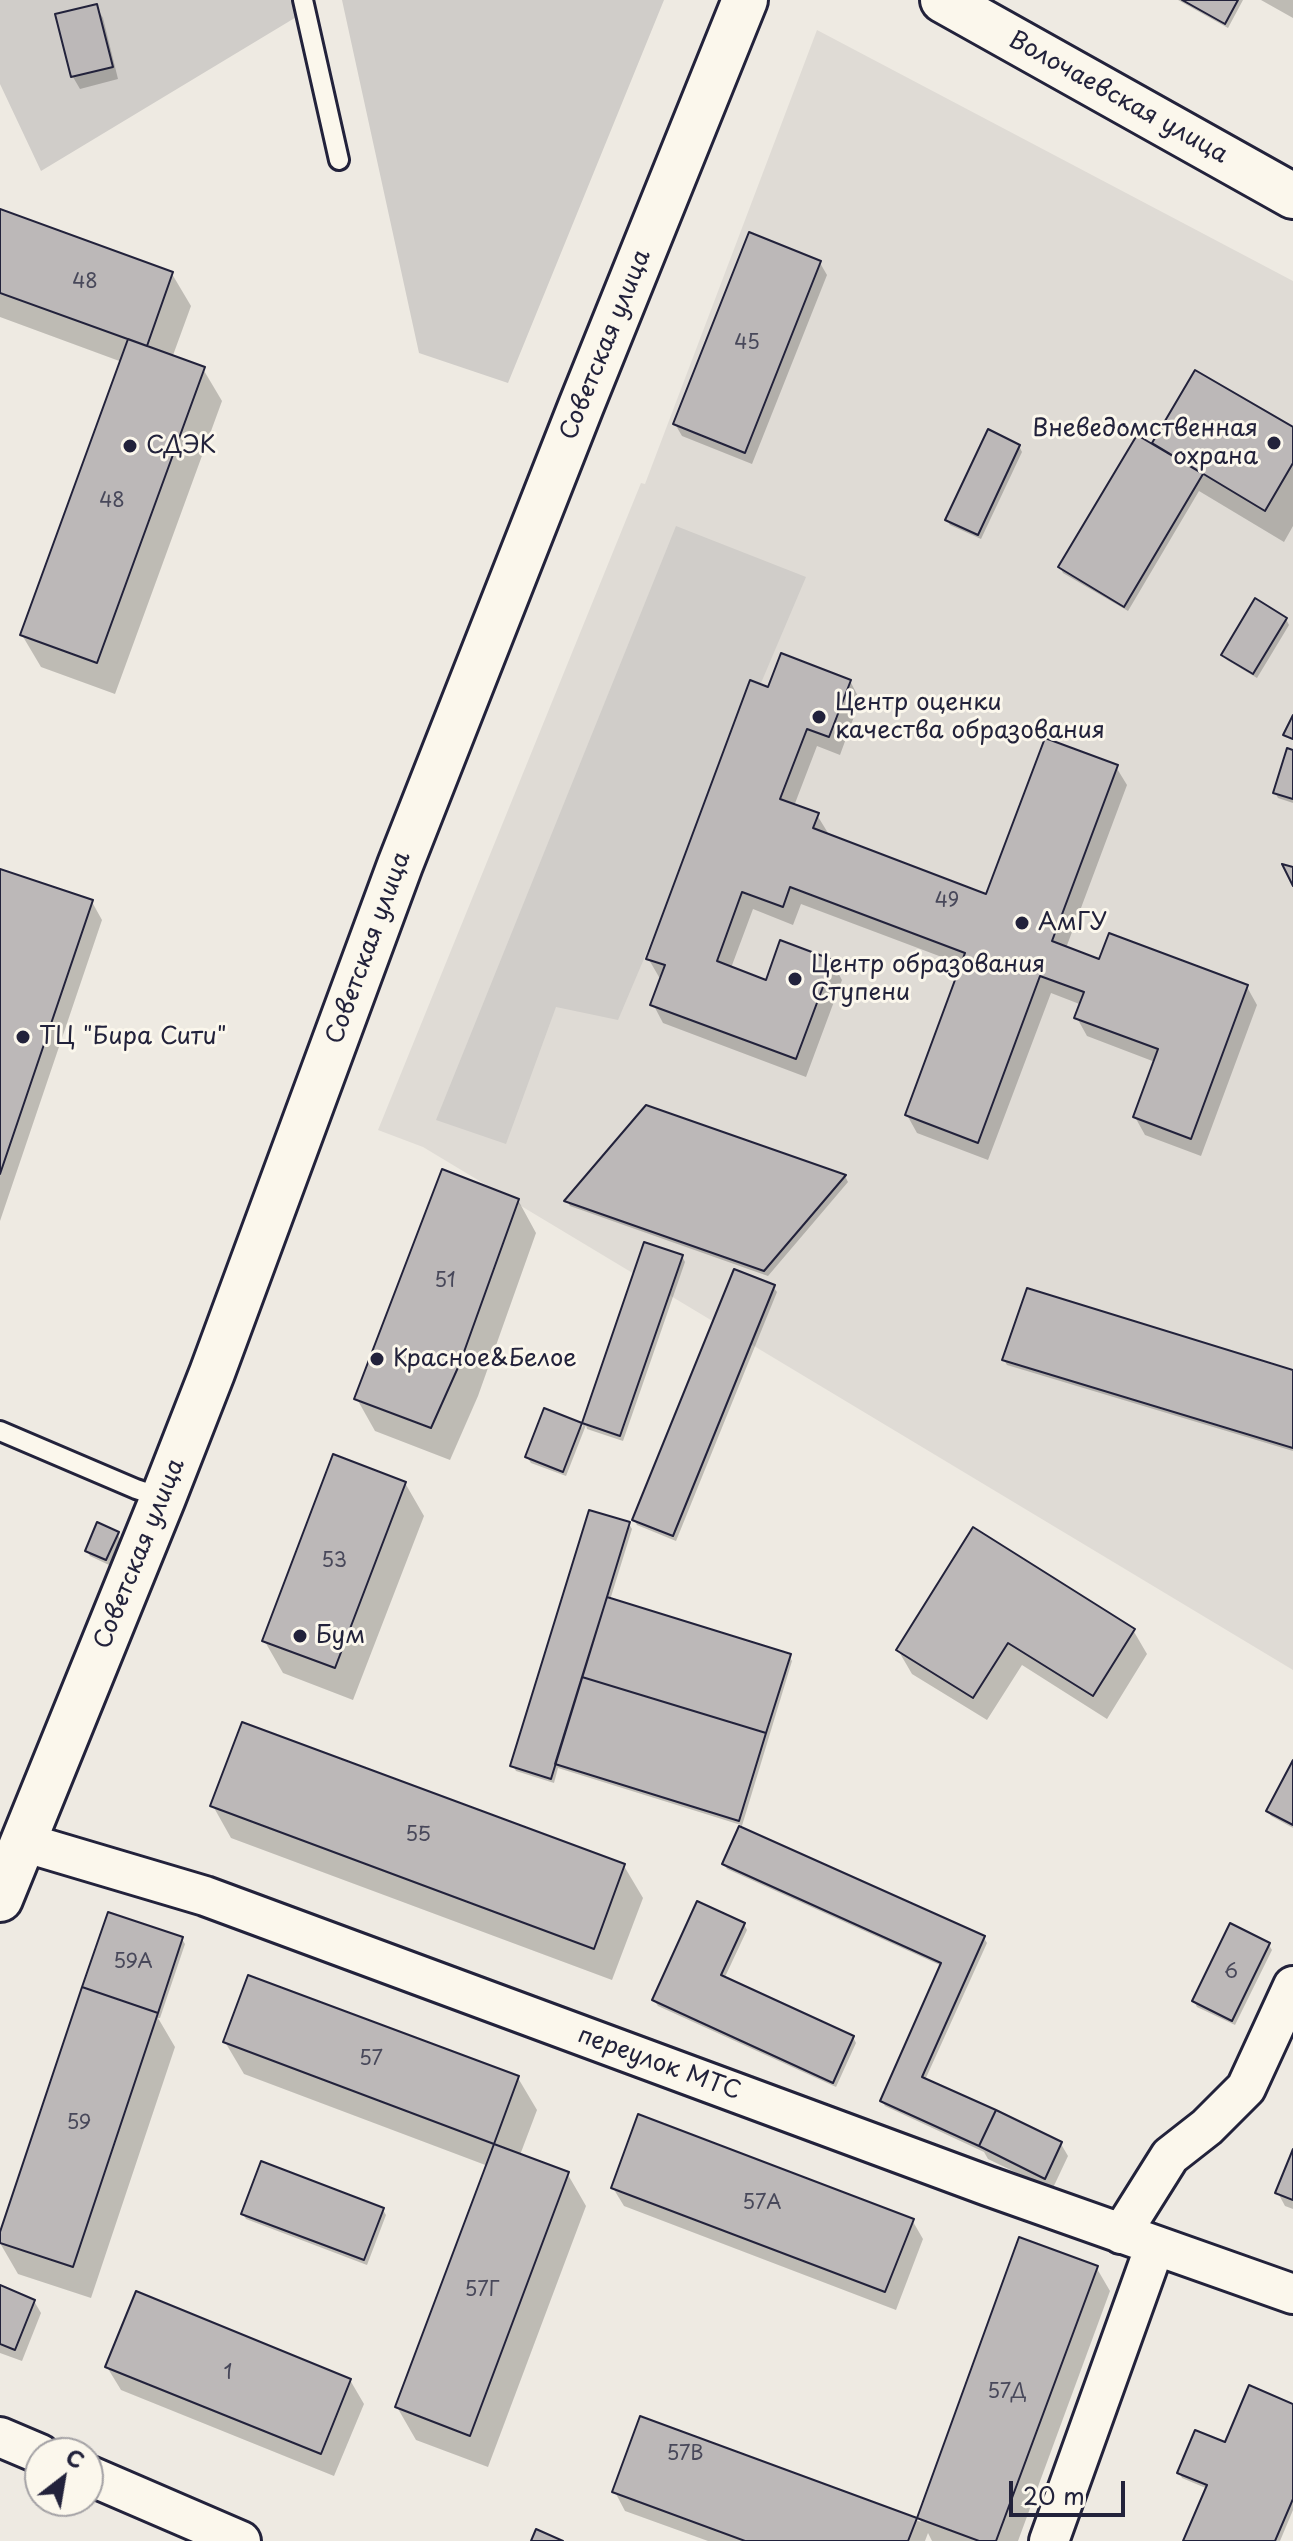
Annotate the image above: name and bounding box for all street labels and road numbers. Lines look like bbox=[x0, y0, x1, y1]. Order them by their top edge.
street label: Волочаевская улица bbox=[1004, 26, 1232, 170]
street label: Советская улица bbox=[555, 246, 657, 444]
street label: Советская улица bbox=[321, 848, 417, 1048]
street label: Советская улица bbox=[89, 1455, 191, 1653]
street label: переулок МТС bbox=[574, 2021, 744, 2107]

